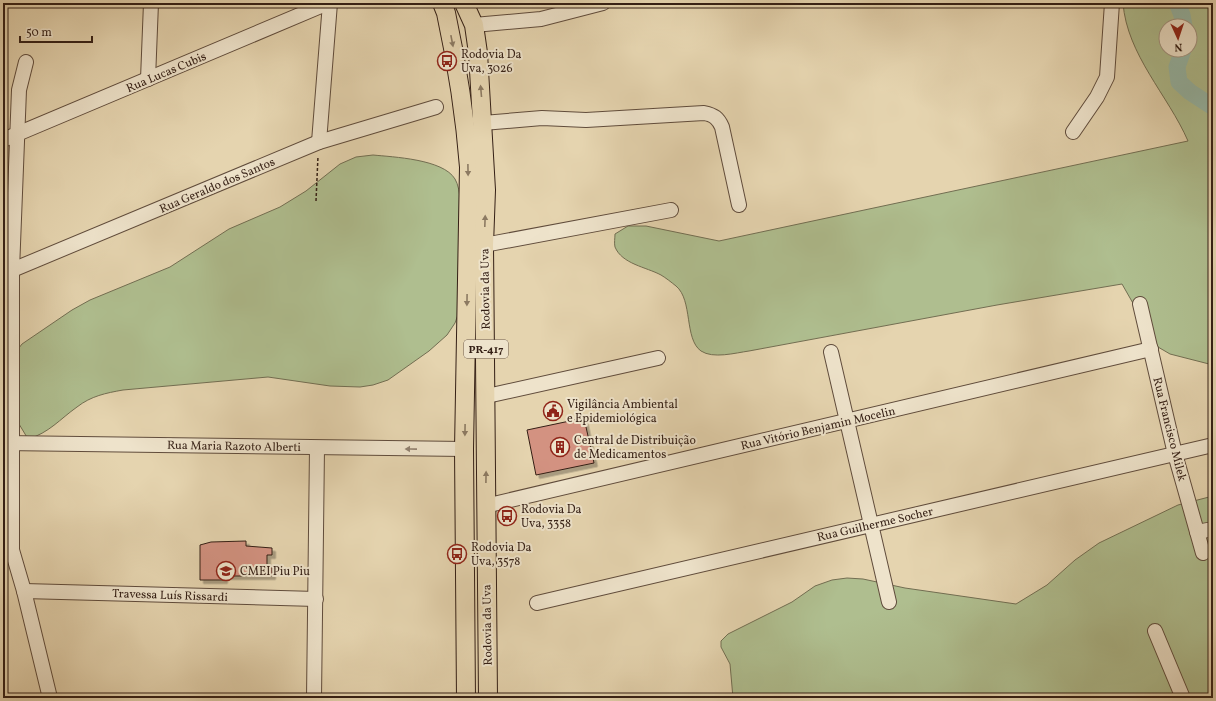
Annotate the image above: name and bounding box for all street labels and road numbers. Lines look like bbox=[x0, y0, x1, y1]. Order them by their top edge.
street label: Rua Lucas Cubis bbox=[124, 49, 209, 97]
street label: Rua Geraldo dos Santos bbox=[157, 154, 278, 218]
street label: Rodovia da Uva bbox=[477, 248, 495, 330]
road number: PR-417 bbox=[464, 340, 508, 358]
street label: Rua Francisco Milek bbox=[1148, 376, 1190, 483]
street label: Rua Vitório Benjamin Mocelin bbox=[739, 403, 897, 455]
street label: Rua Maria Razoto Alberti bbox=[167, 438, 302, 456]
street label: Rua Guilherme Socher bbox=[816, 504, 935, 546]
street label: Rodovia da Uva bbox=[479, 584, 497, 666]
street label: Travessa Luís Rissardi bbox=[112, 586, 229, 606]

